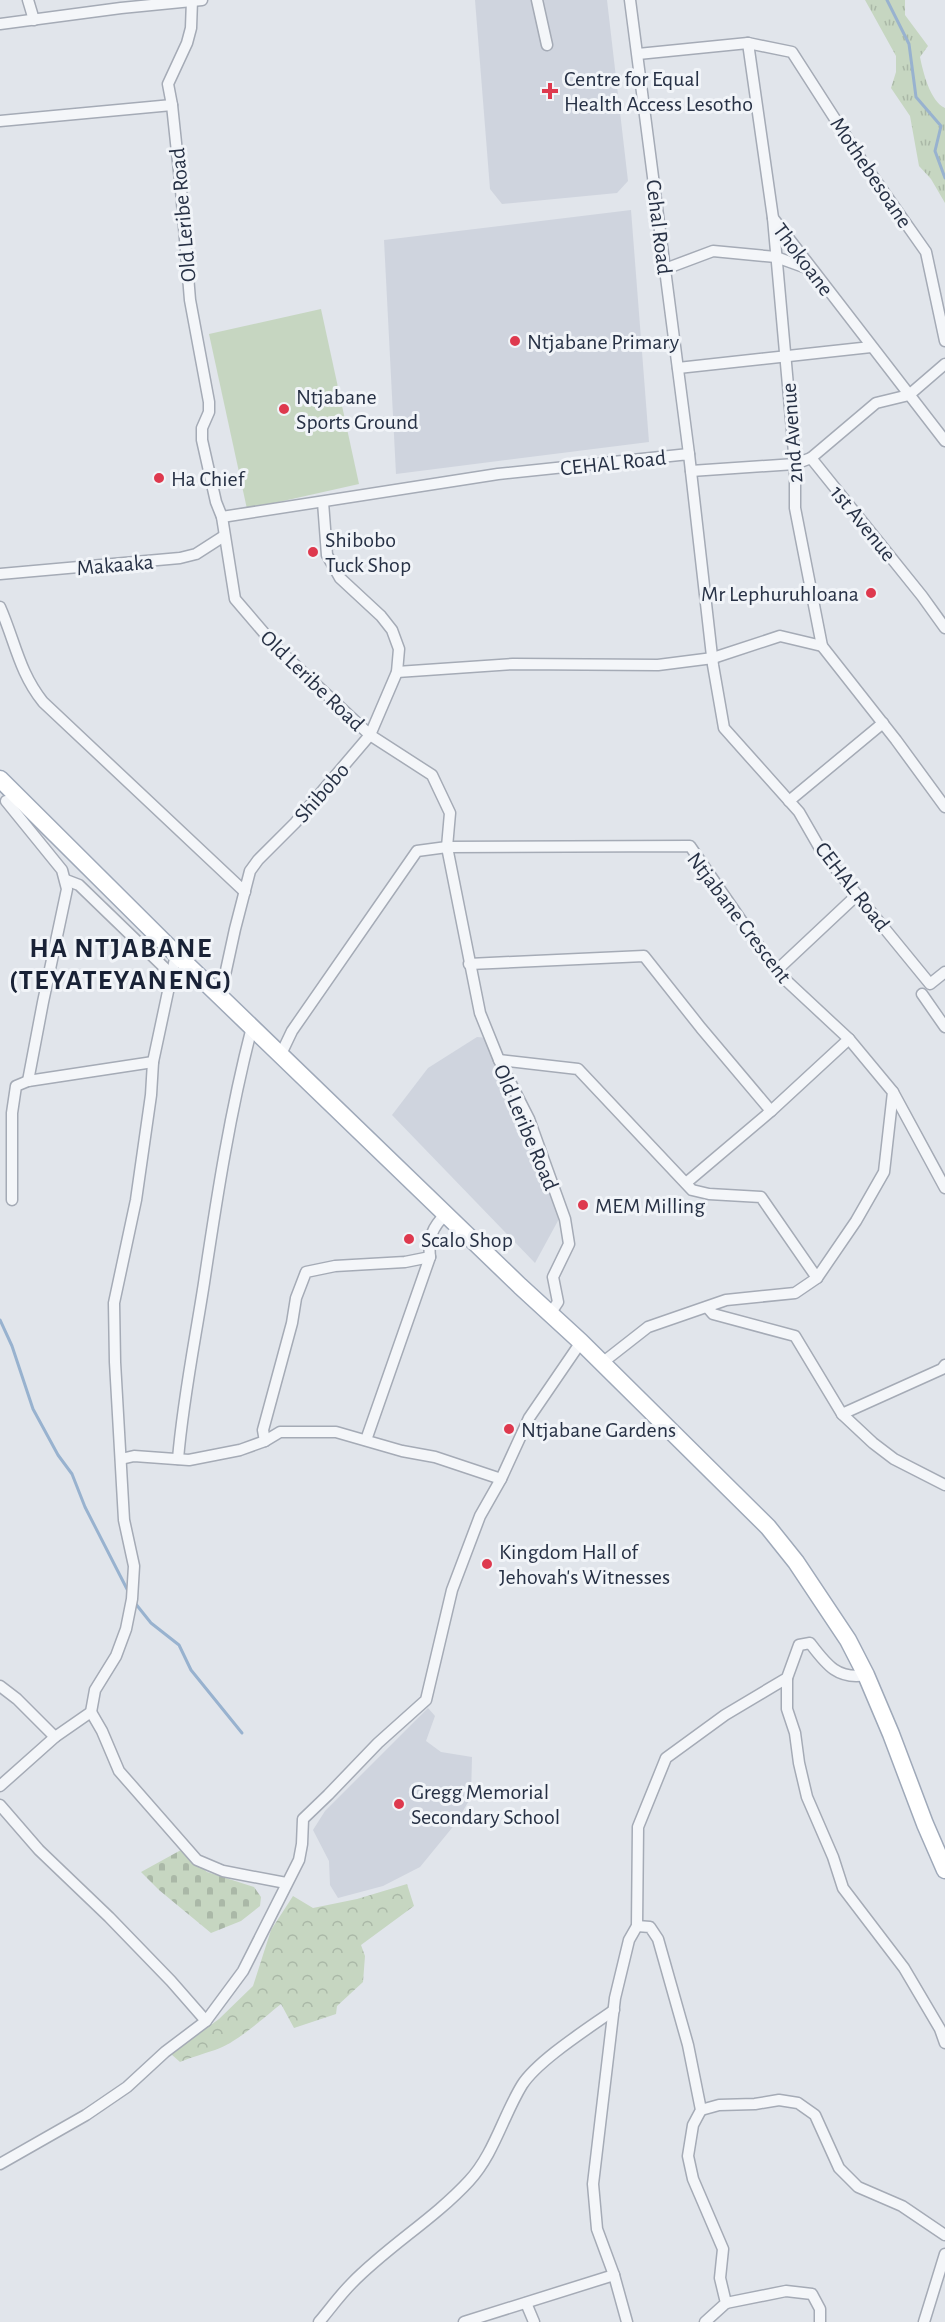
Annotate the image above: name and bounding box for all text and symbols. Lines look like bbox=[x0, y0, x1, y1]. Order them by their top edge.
place label: Centre for Equal Health Access Lesotho bbox=[564, 68, 753, 115]
marker: Centre for Equal Health Access Lesotho bbox=[541, 82, 559, 100]
street label: Mothebesoane bbox=[826, 113, 916, 232]
street label: Old Leribe Road bbox=[166, 147, 200, 283]
street label: Cehal Road bbox=[642, 178, 676, 276]
street label: Thokoane bbox=[769, 219, 837, 300]
place label: Ntjabane Primary bbox=[527, 331, 680, 353]
marker: Ntjabane Primary bbox=[508, 334, 522, 348]
street label: 2nd Avenue bbox=[778, 382, 806, 484]
place label: Ntjabane Sports Ground bbox=[296, 386, 418, 433]
marker: Ntjabane Sports Ground bbox=[277, 402, 291, 416]
street label: CEHAL Road bbox=[559, 446, 667, 479]
place label: Ha Chief bbox=[171, 468, 246, 490]
marker: Ha Chief bbox=[152, 471, 166, 485]
street label: 1st Avenue bbox=[826, 482, 900, 566]
place label: Shibobo Tuck Shop bbox=[325, 529, 411, 576]
marker: Shibobo Tuck Shop bbox=[306, 545, 320, 559]
street label: Makaaka bbox=[76, 551, 154, 579]
place label: Mr Lephuruhloana bbox=[701, 583, 859, 605]
marker: Mr Lephuruhloana bbox=[864, 586, 878, 600]
street label: Old Leribe Road bbox=[256, 626, 368, 735]
street label: Shibobo bbox=[290, 759, 353, 827]
street label: CEHAL Road bbox=[811, 838, 894, 935]
street label: Ntjabane Crescent bbox=[683, 848, 795, 987]
district label: HA NTJABANE (TEYATEYANENG) bbox=[9, 935, 233, 995]
street label: Old Leribe Road bbox=[490, 1061, 563, 1194]
place label: MEM Milling bbox=[595, 1195, 705, 1217]
marker: MEM Milling bbox=[576, 1198, 590, 1212]
place label: Scalo Shop bbox=[421, 1229, 513, 1251]
marker: Scalo Shop bbox=[402, 1232, 416, 1246]
place label: Ntjabane Gardens bbox=[521, 1419, 676, 1441]
marker: Ntjabane Gardens bbox=[502, 1422, 516, 1436]
place label: Kingdom Hall of Jehovah's Witnesses bbox=[499, 1541, 670, 1588]
marker: Kingdom Hall of Jehovah's Witnesses bbox=[480, 1557, 494, 1571]
place label: Gregg Memorial Secondary School bbox=[411, 1781, 560, 1828]
marker: Gregg Memorial Secondary School bbox=[392, 1797, 406, 1811]

